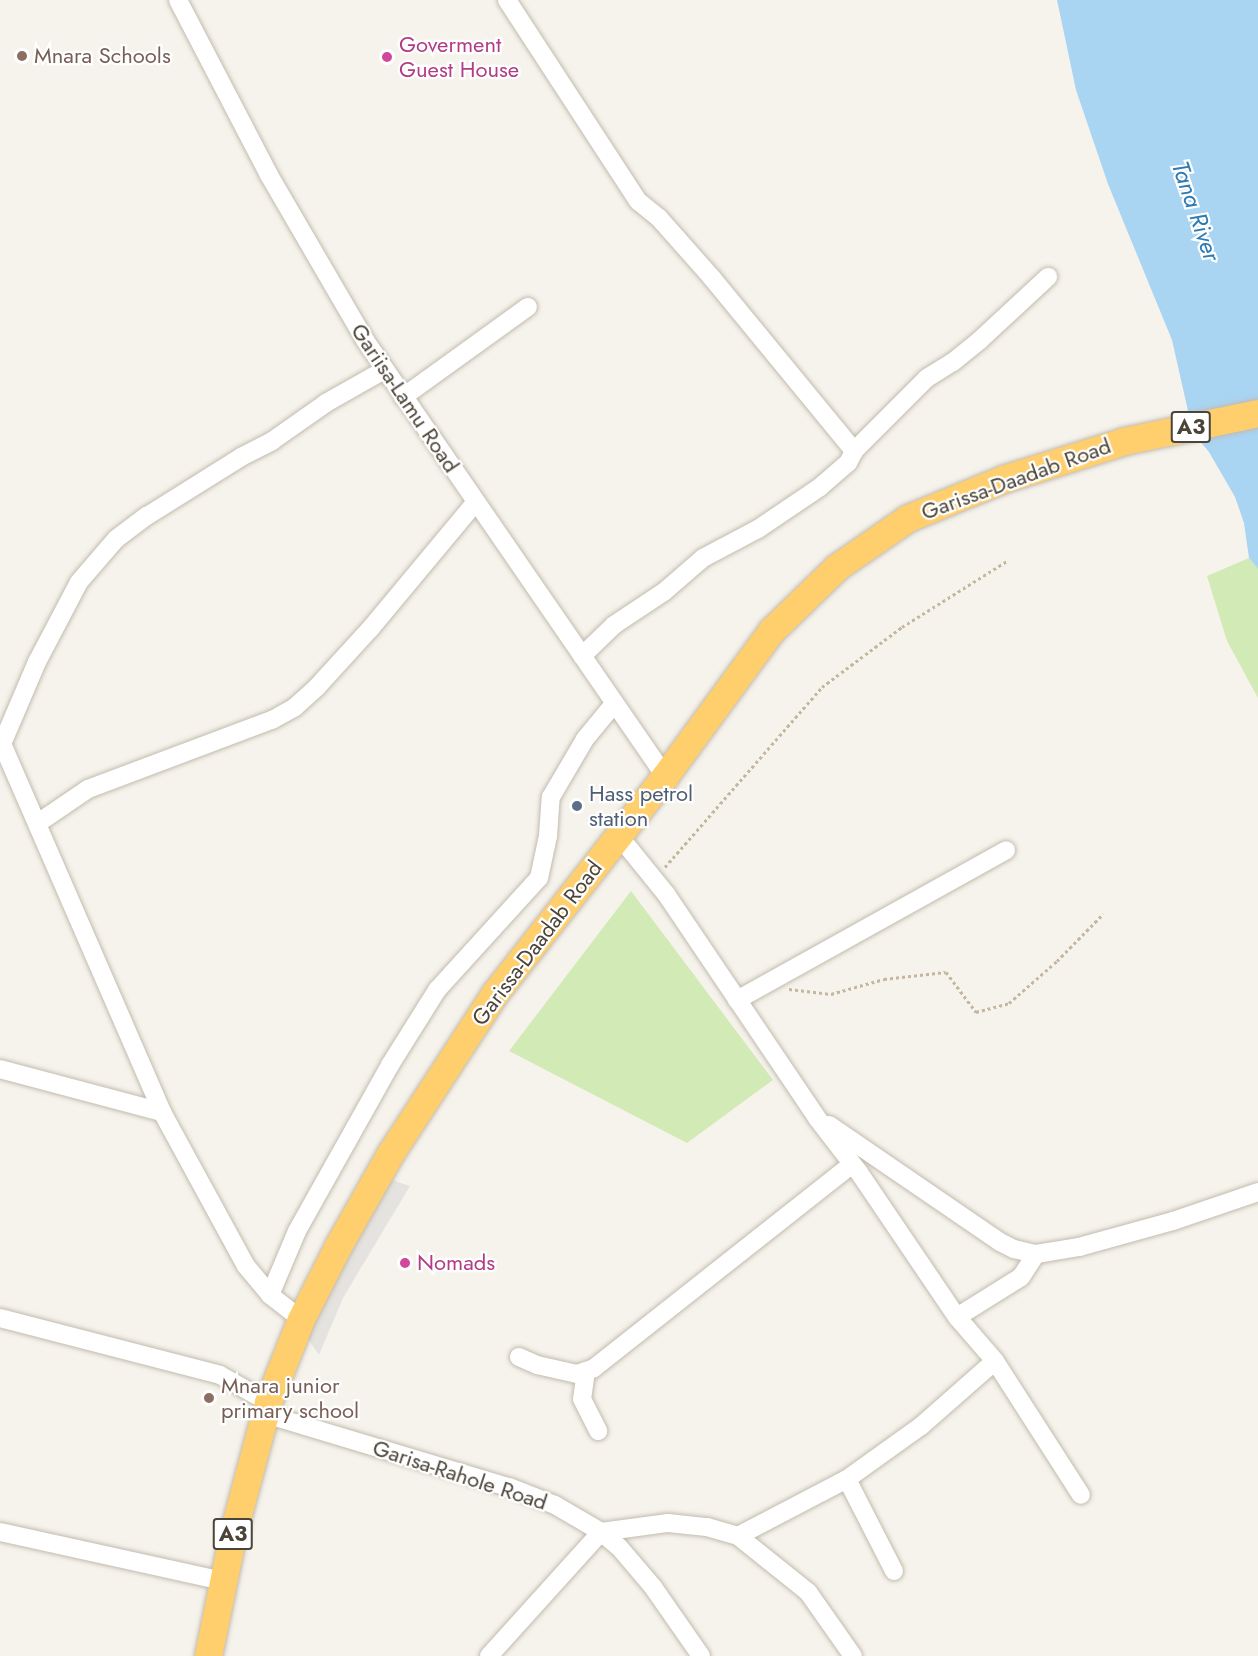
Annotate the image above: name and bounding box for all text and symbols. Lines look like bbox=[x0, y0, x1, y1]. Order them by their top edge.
place label: Goverment Guest House bbox=[399, 31, 519, 82]
place label: Mnara Schools bbox=[34, 43, 171, 69]
marker: Mnara Schools bbox=[15, 49, 29, 63]
marker: Goverment Guest House bbox=[380, 50, 394, 64]
water label: Tana River bbox=[1166, 157, 1226, 265]
street label: Gariisa-Lamu Road bbox=[345, 319, 465, 477]
road number: A3 bbox=[1170, 409, 1212, 445]
street label: Garissa-Daadab Road bbox=[918, 432, 1114, 526]
place label: Hass petrol station bbox=[589, 780, 693, 831]
marker: Hass petrol station bbox=[570, 799, 584, 813]
street label: Garissa-Daadab Road bbox=[466, 855, 608, 1031]
place label: Nomads bbox=[417, 1250, 495, 1276]
marker: Nomads bbox=[398, 1256, 412, 1270]
place label: Mnara junior primary school bbox=[221, 1372, 359, 1424]
marker: Mnara junior primary school bbox=[202, 1391, 216, 1405]
street label: Garisa-Rahole Road bbox=[369, 1434, 551, 1516]
road number: A3 bbox=[212, 1516, 254, 1552]

